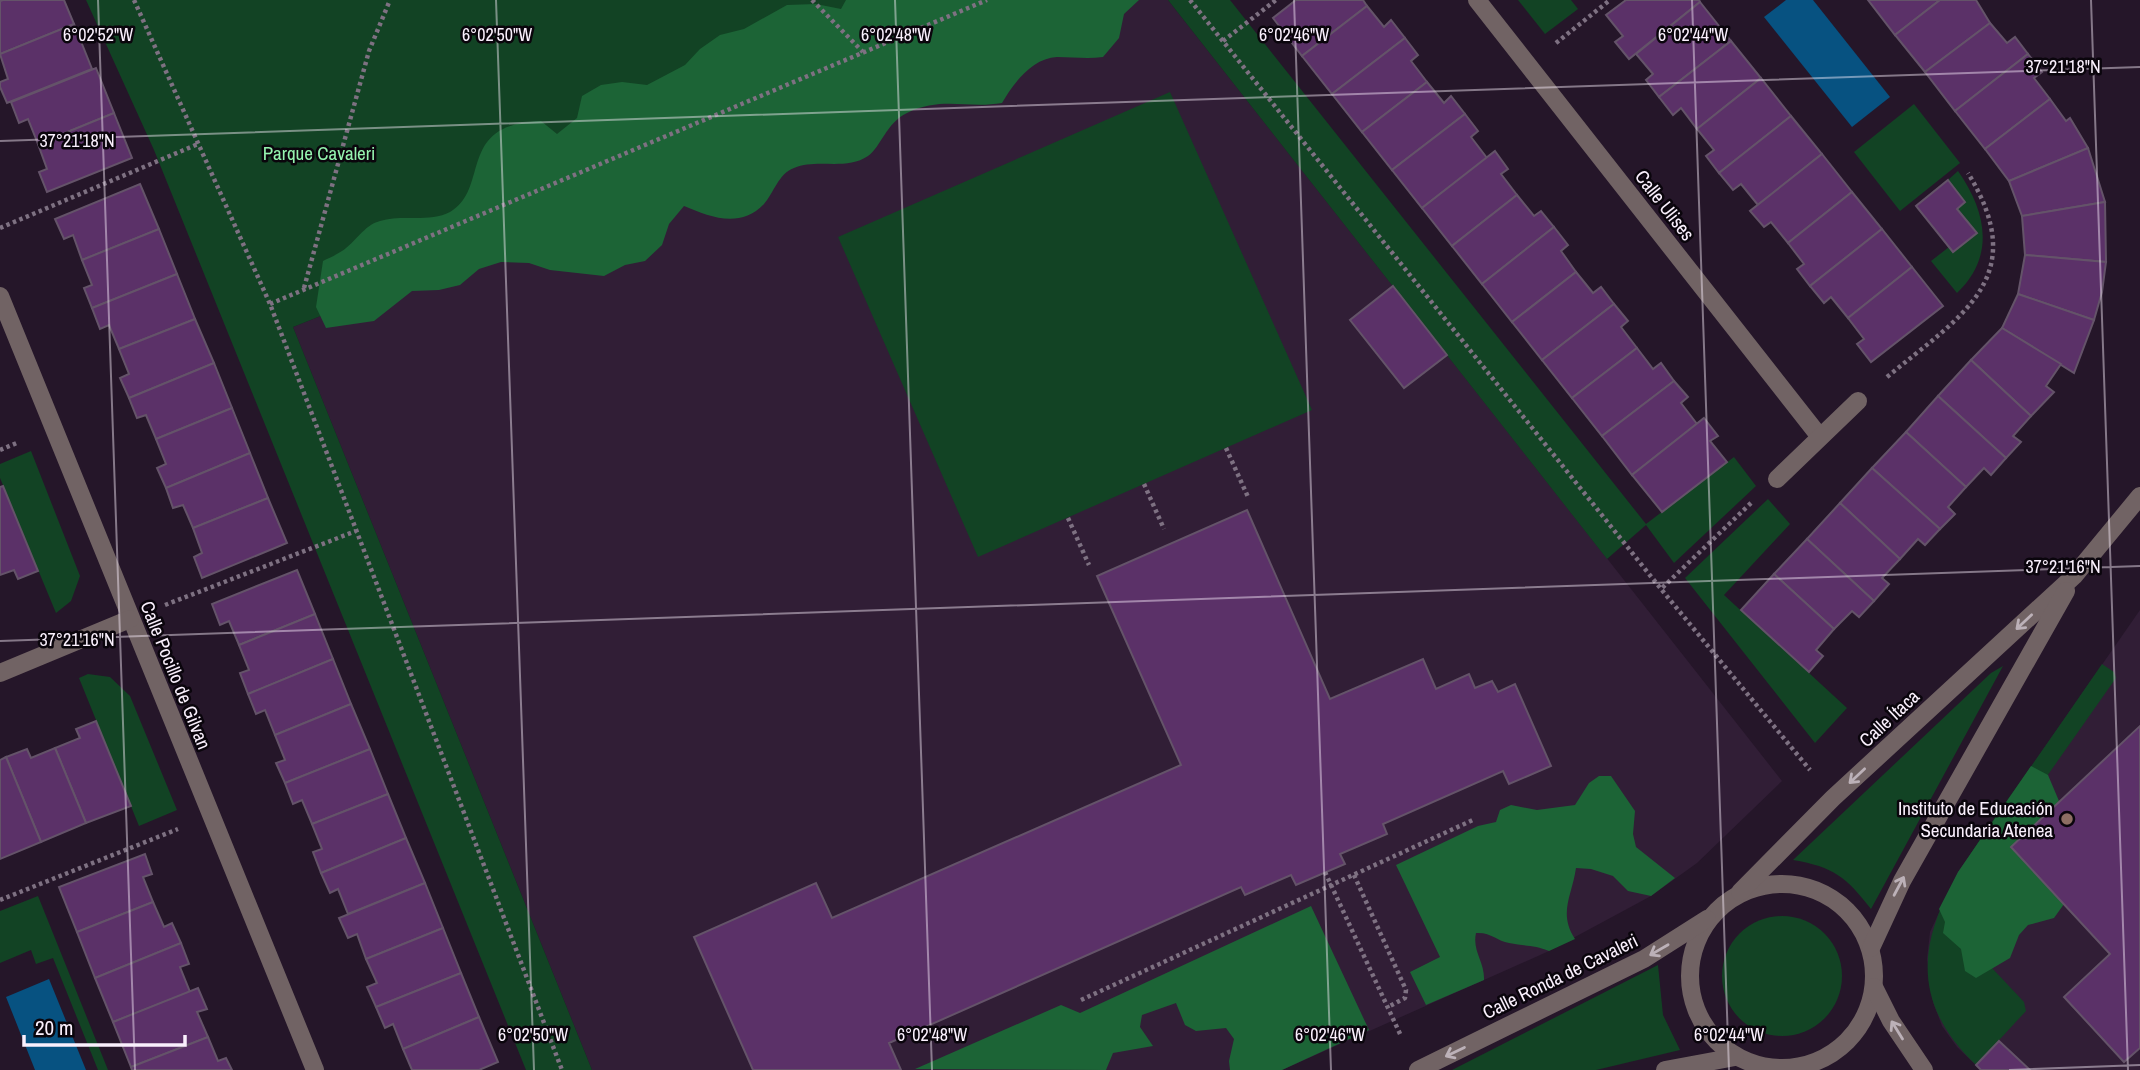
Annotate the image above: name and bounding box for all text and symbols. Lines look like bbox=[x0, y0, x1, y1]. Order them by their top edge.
text: 6°02'52"W bbox=[63, 22, 133, 47]
text: 6°02'50"W bbox=[462, 22, 532, 47]
text: 6°02'48"W bbox=[861, 22, 931, 47]
text: 6°02'46"W bbox=[1259, 22, 1329, 47]
text: 6°02'44"W bbox=[1658, 22, 1728, 47]
text: 37°21'18"N bbox=[2025, 54, 2101, 79]
text: 37°21'18"N bbox=[39, 128, 115, 153]
park label: Parque Cavaleri bbox=[263, 140, 375, 166]
street label: Calle Ulises bbox=[1629, 164, 1701, 246]
text: 37°21'16"N bbox=[2025, 554, 2101, 579]
street label: Calle Pocillo de Gilvan bbox=[134, 597, 218, 753]
one-way arrow bbox=[2016, 614, 2033, 631]
text: 37°21'16"N bbox=[39, 627, 115, 652]
street label: Calle Ítaca bbox=[1853, 683, 1925, 753]
one-way arrow bbox=[1849, 768, 1866, 785]
place label: Instituto de Educación Secundaria Atenea bbox=[1898, 795, 2053, 843]
marker: Instituto de Educación Secundaria Atenea bbox=[2059, 811, 2075, 827]
one-way arrow bbox=[1893, 876, 1907, 897]
street label: Calle Ronda de Cavaleri bbox=[1478, 927, 1642, 1025]
one-way arrow bbox=[1649, 943, 1669, 957]
scale bar bbox=[24, 1004, 186, 1048]
text: 20 m bbox=[35, 1013, 73, 1042]
one-way arrow bbox=[1889, 1021, 1903, 1041]
text: 6°02'50"W bbox=[498, 1022, 568, 1047]
text: 6°02'48"W bbox=[897, 1022, 967, 1047]
text: 6°02'46"W bbox=[1295, 1022, 1365, 1047]
text: 6°02'44"W bbox=[1694, 1022, 1764, 1047]
one-way arrow bbox=[1445, 1045, 1466, 1059]

